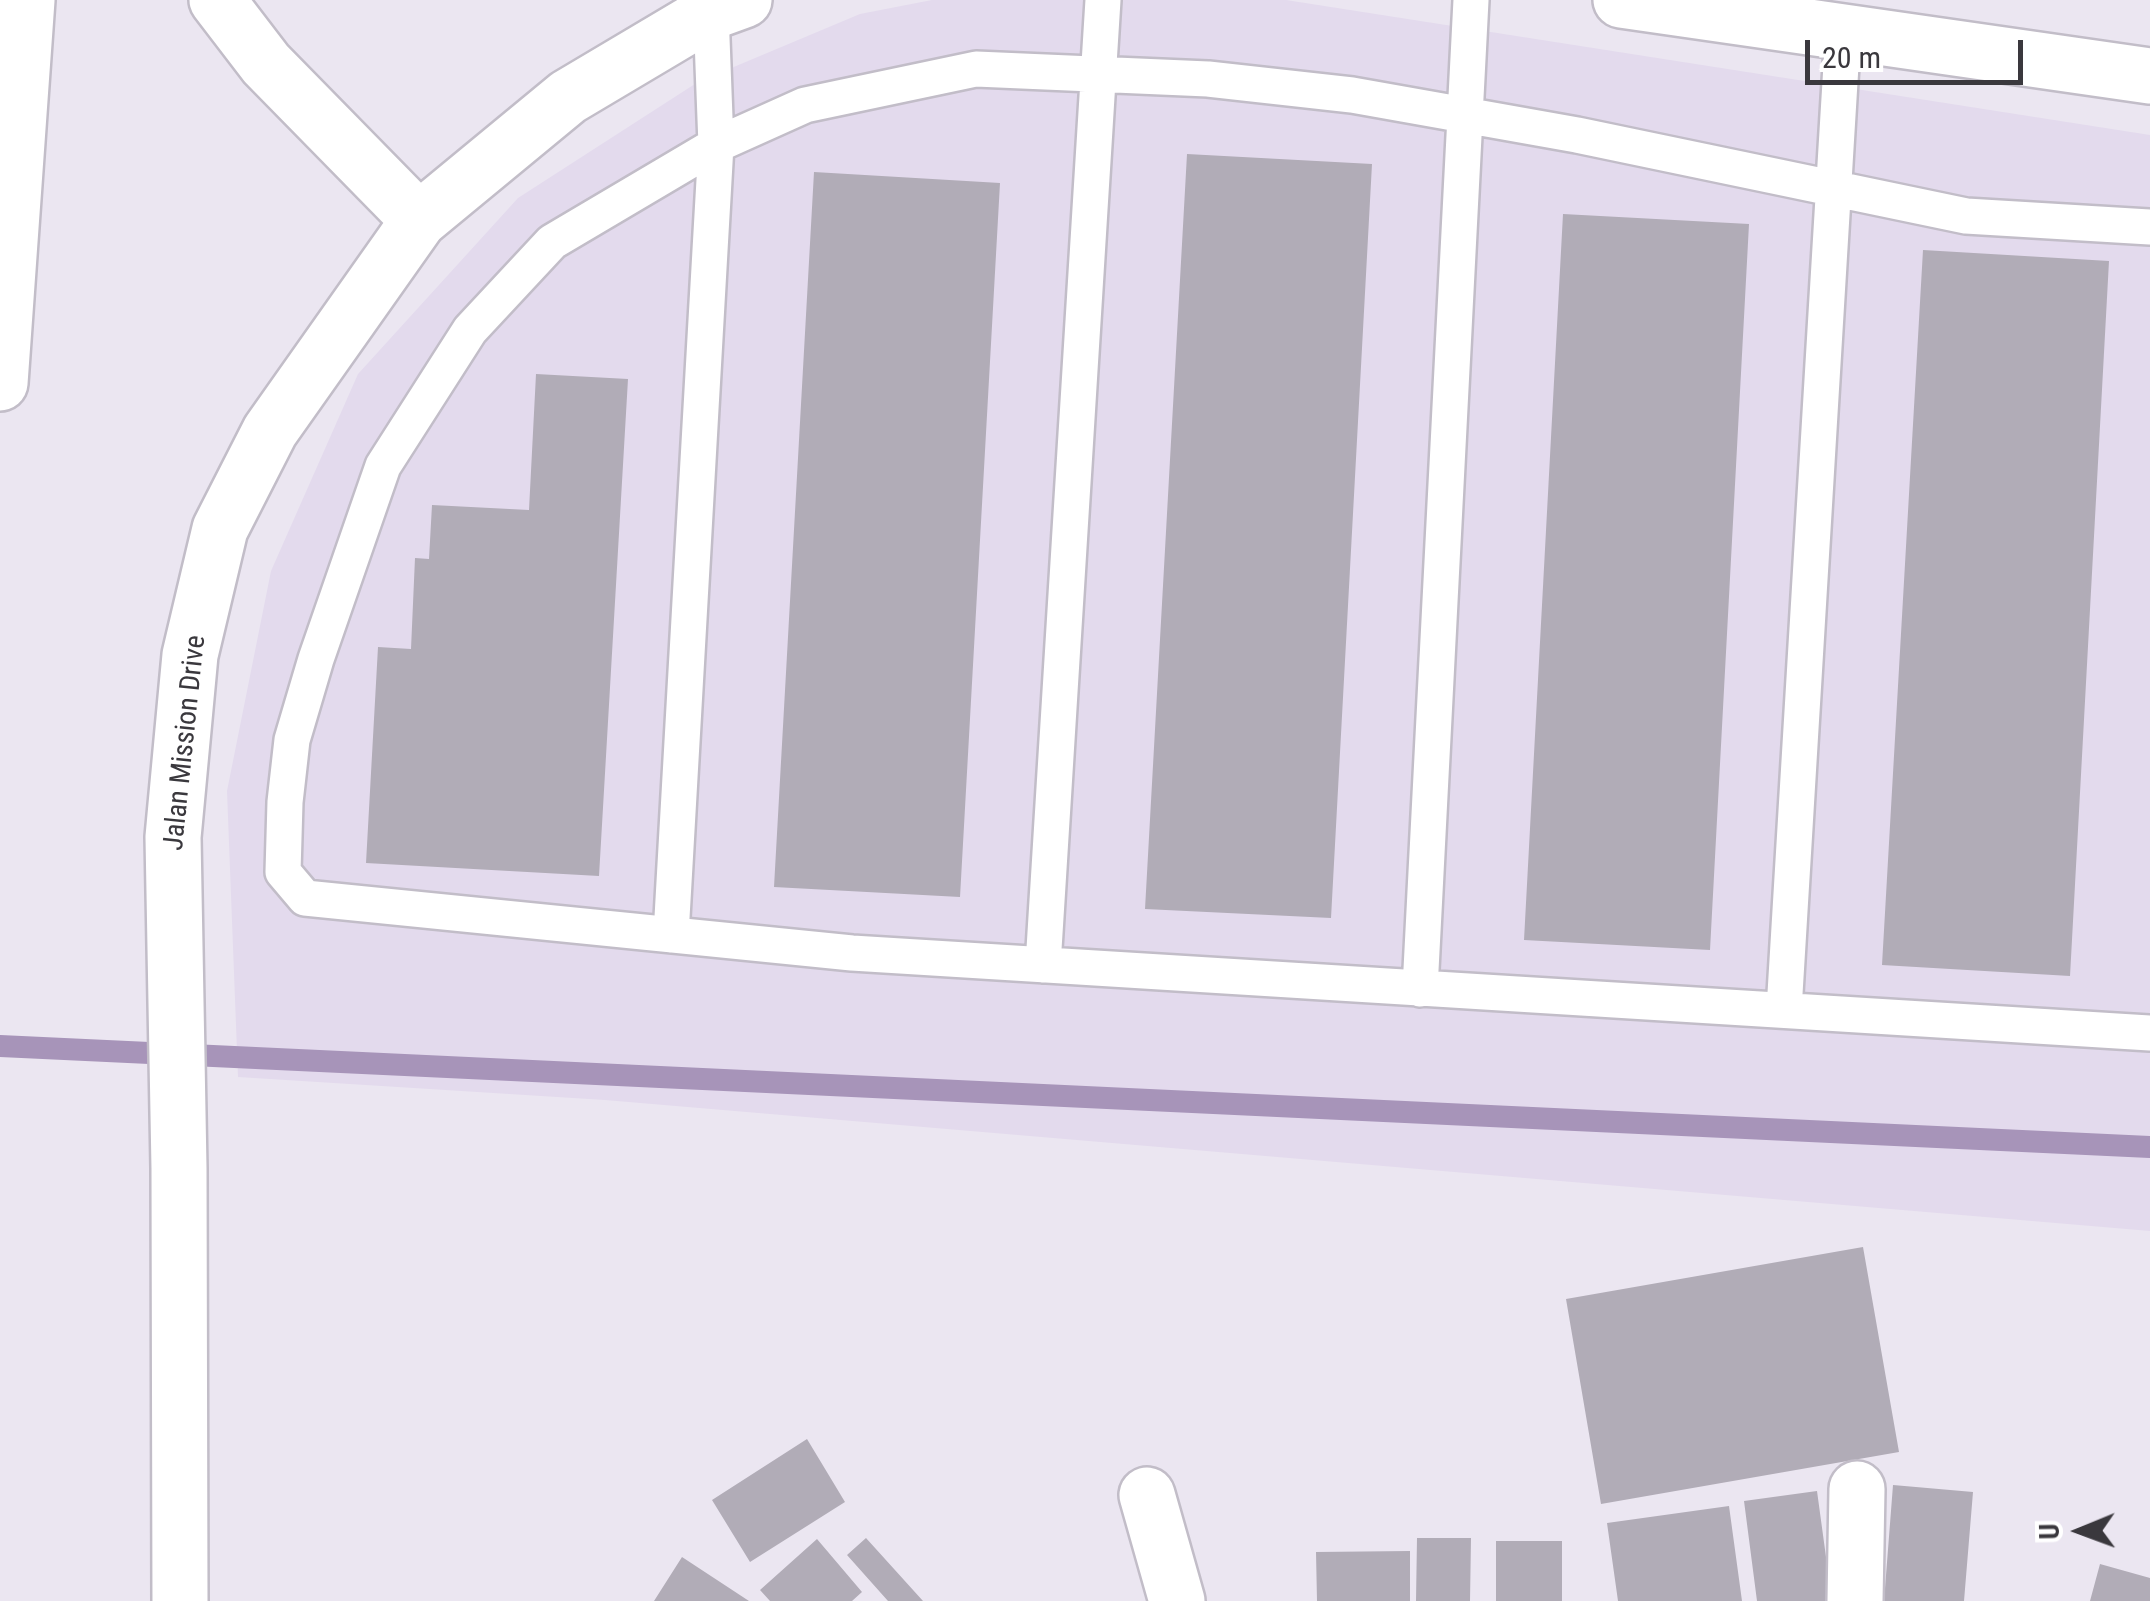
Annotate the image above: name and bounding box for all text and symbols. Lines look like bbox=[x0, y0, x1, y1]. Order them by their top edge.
scale bar bbox=[1810, 20, 2028, 82]
text: 20 m bbox=[1822, 40, 1881, 75]
street label: Jalan Mission Drive bbox=[158, 634, 214, 852]
north arrow bbox=[2030, 1481, 2130, 1581]
text: U bbox=[2033, 1523, 2066, 1540]

